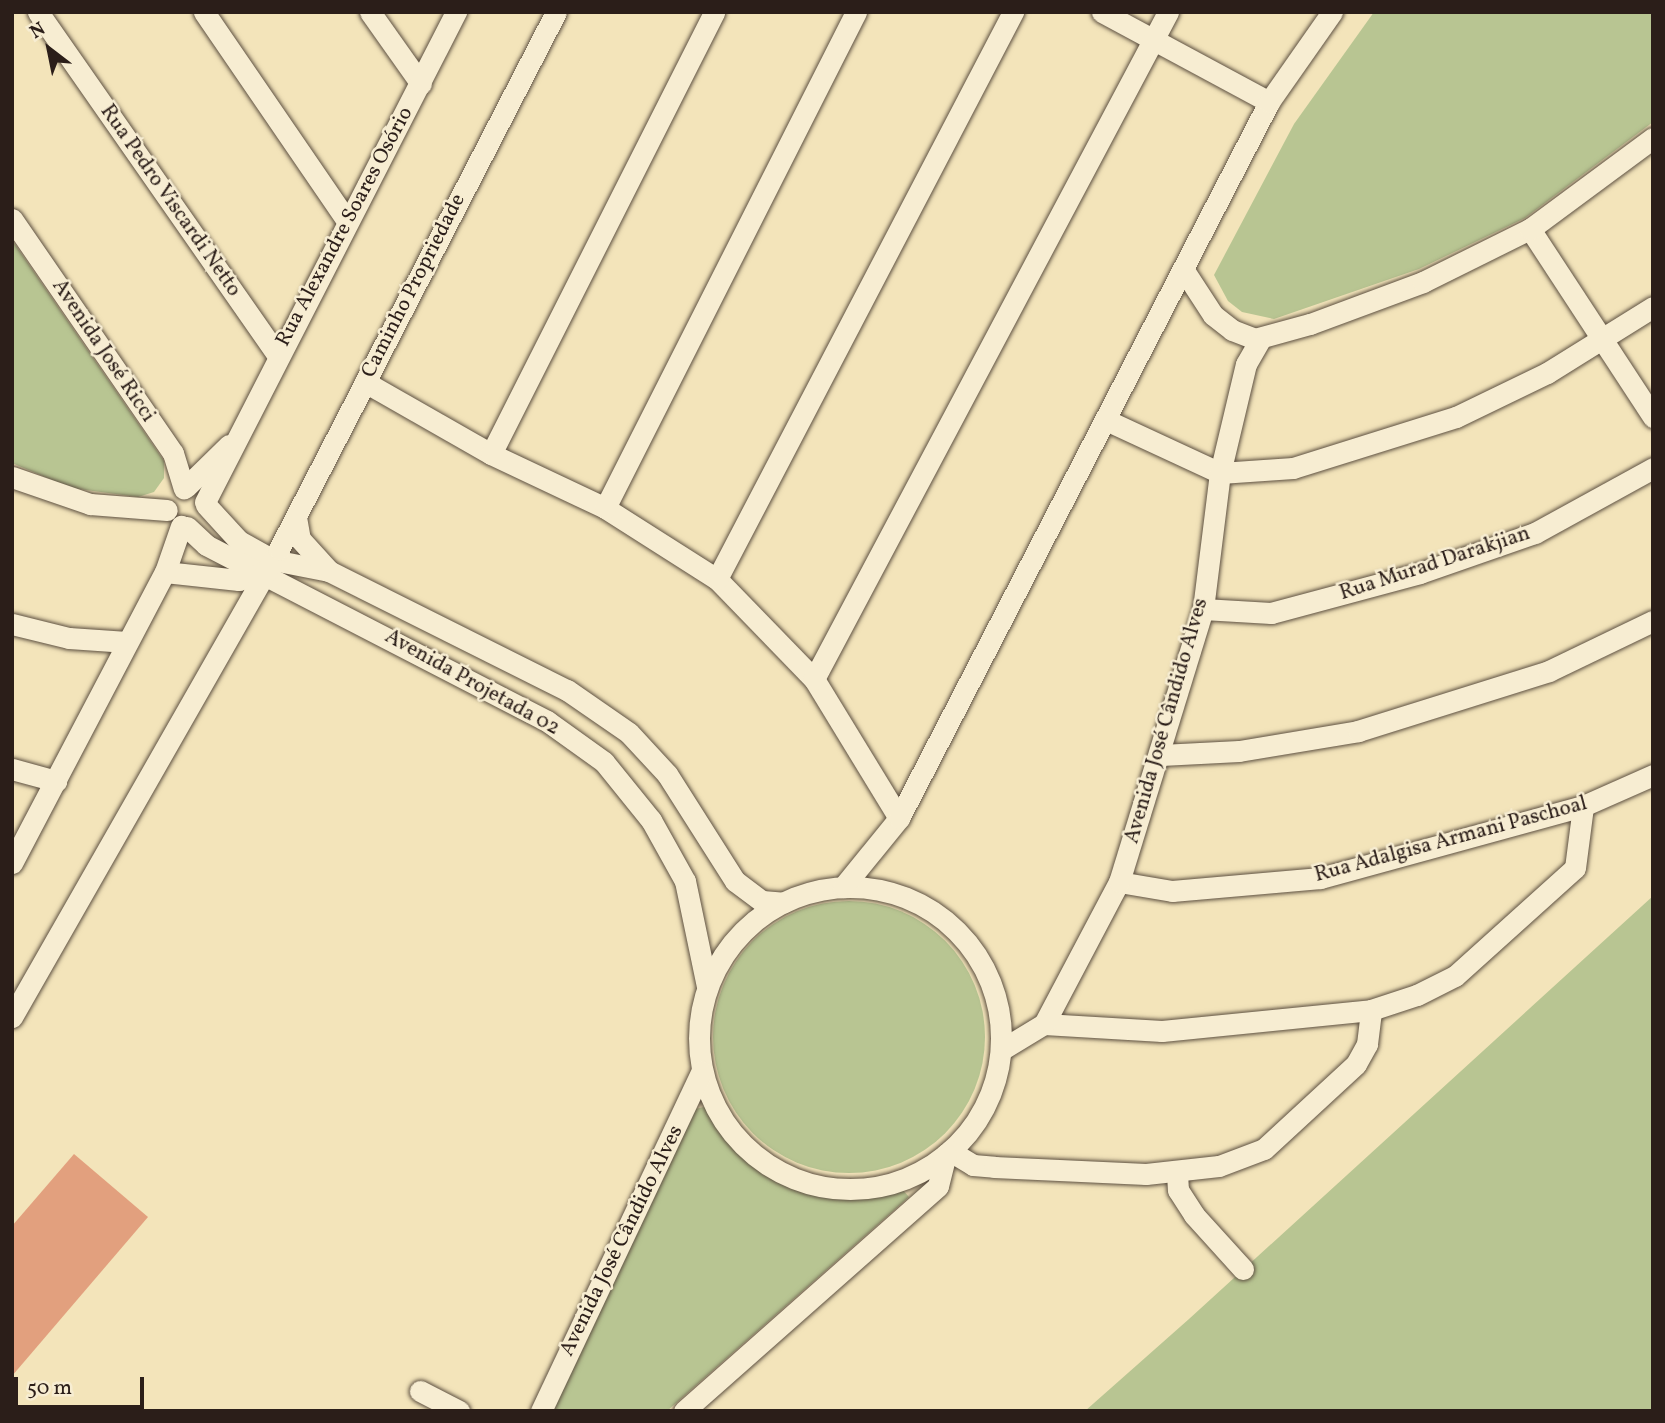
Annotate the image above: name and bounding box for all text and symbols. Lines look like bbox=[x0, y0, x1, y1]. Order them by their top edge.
north arrow bbox=[14, 14, 84, 84]
text: N bbox=[25, 17, 51, 46]
street label: Rua Pedro Viscardi Netto bbox=[94, 100, 246, 302]
street label: Rua Alexandre Soares Osório bbox=[271, 103, 419, 351]
street label: Caminho Propriedade bbox=[357, 190, 471, 382]
street label: Avenida José Ricci bbox=[46, 275, 160, 427]
street label: Rua Murad Darakjian bbox=[1337, 521, 1533, 607]
street label: Avenida José Cândido Alves bbox=[1120, 595, 1214, 847]
street label: Avenida Projetada 02 bbox=[380, 624, 564, 742]
street label: Rua Adalgisa Armani Paschoal bbox=[1312, 791, 1590, 889]
street label: Avenida José Cândido Alves bbox=[555, 1121, 689, 1361]
scale bar bbox=[18, 1364, 147, 1408]
text: 50 m bbox=[27, 1374, 72, 1403]

